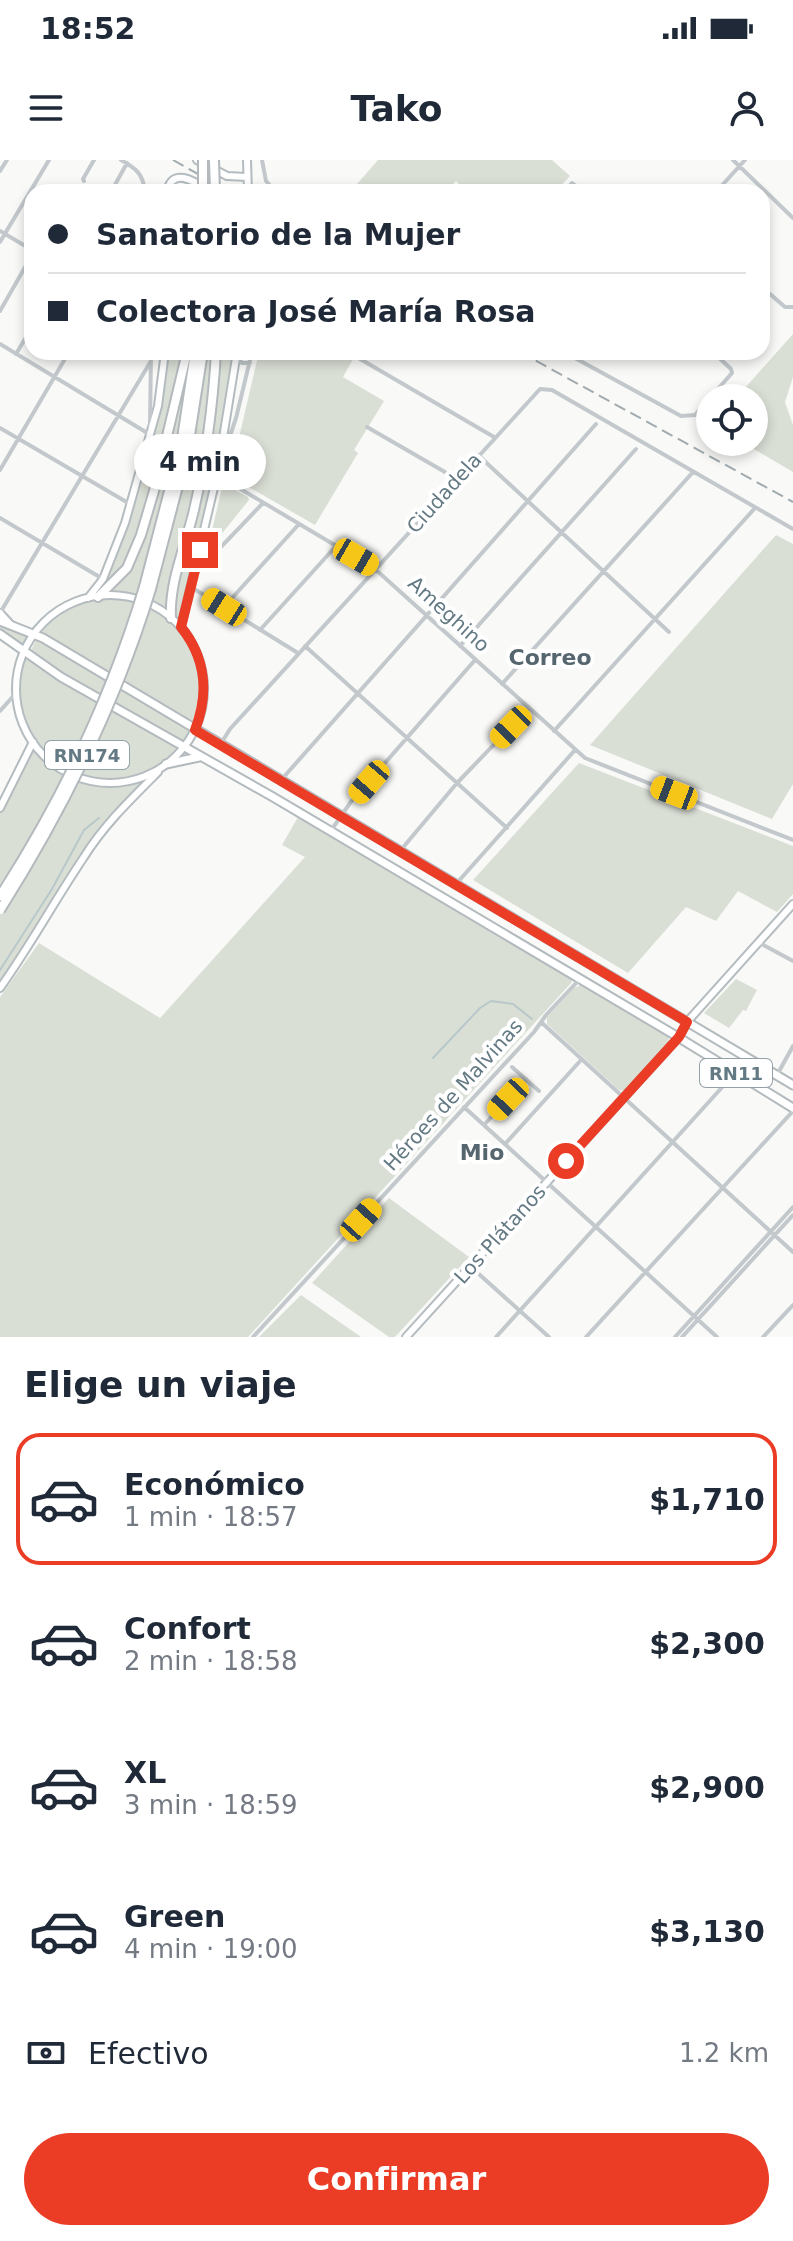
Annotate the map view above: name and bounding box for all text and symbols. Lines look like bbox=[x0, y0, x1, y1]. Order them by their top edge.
text: 18:52 bbox=[40, 11, 136, 46]
icon: menu bbox=[24, 86, 68, 130]
icon: person bbox=[725, 86, 769, 130]
text: Tako bbox=[351, 88, 442, 129]
text: Sanatorio de la Mujer bbox=[96, 217, 460, 252]
text: Colectora José María Rosa bbox=[96, 294, 536, 329]
map controls bbox=[696, 384, 768, 456]
button: locate bbox=[696, 384, 768, 456]
callout: 4 min bbox=[134, 434, 266, 490]
text: 4 min bbox=[159, 447, 241, 477]
street label: Ciudadela bbox=[402, 448, 486, 538]
route end bbox=[182, 532, 218, 568]
car bbox=[329, 535, 383, 579]
street label: Ameghino bbox=[403, 571, 495, 657]
car bbox=[197, 584, 251, 630]
district label: Correo bbox=[509, 645, 592, 670]
car bbox=[486, 701, 536, 753]
road number: RN174 bbox=[45, 741, 129, 769]
car bbox=[344, 756, 394, 808]
car bbox=[647, 773, 701, 813]
street label: Héroes de Malvinas bbox=[379, 1014, 527, 1176]
road number: RN11 bbox=[700, 1059, 772, 1087]
car bbox=[483, 1073, 533, 1125]
district label: Mio bbox=[460, 1140, 504, 1165]
route start bbox=[548, 1143, 584, 1179]
street label: Los Plátanos bbox=[449, 1179, 551, 1289]
car bbox=[336, 1194, 386, 1246]
text: Elige un viaje bbox=[24, 1364, 297, 1405]
icon: car bbox=[28, 1463, 100, 1535]
text: Económico bbox=[124, 1467, 305, 1502]
text: $1,710 bbox=[649, 1482, 765, 1517]
text: 1 min · 18:57 bbox=[124, 1502, 298, 1532]
icon: car bbox=[28, 1607, 100, 1679]
text: Confort bbox=[124, 1611, 251, 1646]
text: $2,300 bbox=[649, 1626, 765, 1661]
text: 2 min · 18:58 bbox=[124, 1646, 298, 1676]
icon: car bbox=[28, 1751, 100, 1823]
text: XL bbox=[124, 1755, 166, 1790]
text: $2,900 bbox=[649, 1770, 765, 1805]
text: 3 min · 18:59 bbox=[124, 1790, 298, 1820]
icon: car bbox=[28, 1895, 100, 1967]
text: Green bbox=[124, 1899, 225, 1934]
text: $3,130 bbox=[649, 1914, 765, 1949]
text: 4 min · 19:00 bbox=[124, 1934, 298, 1964]
icon: cash bbox=[24, 2031, 68, 2075]
text: Efectivo bbox=[88, 2036, 209, 2071]
text: 1.2 km bbox=[679, 2038, 769, 2068]
button: Confirmar bbox=[24, 2133, 769, 2225]

